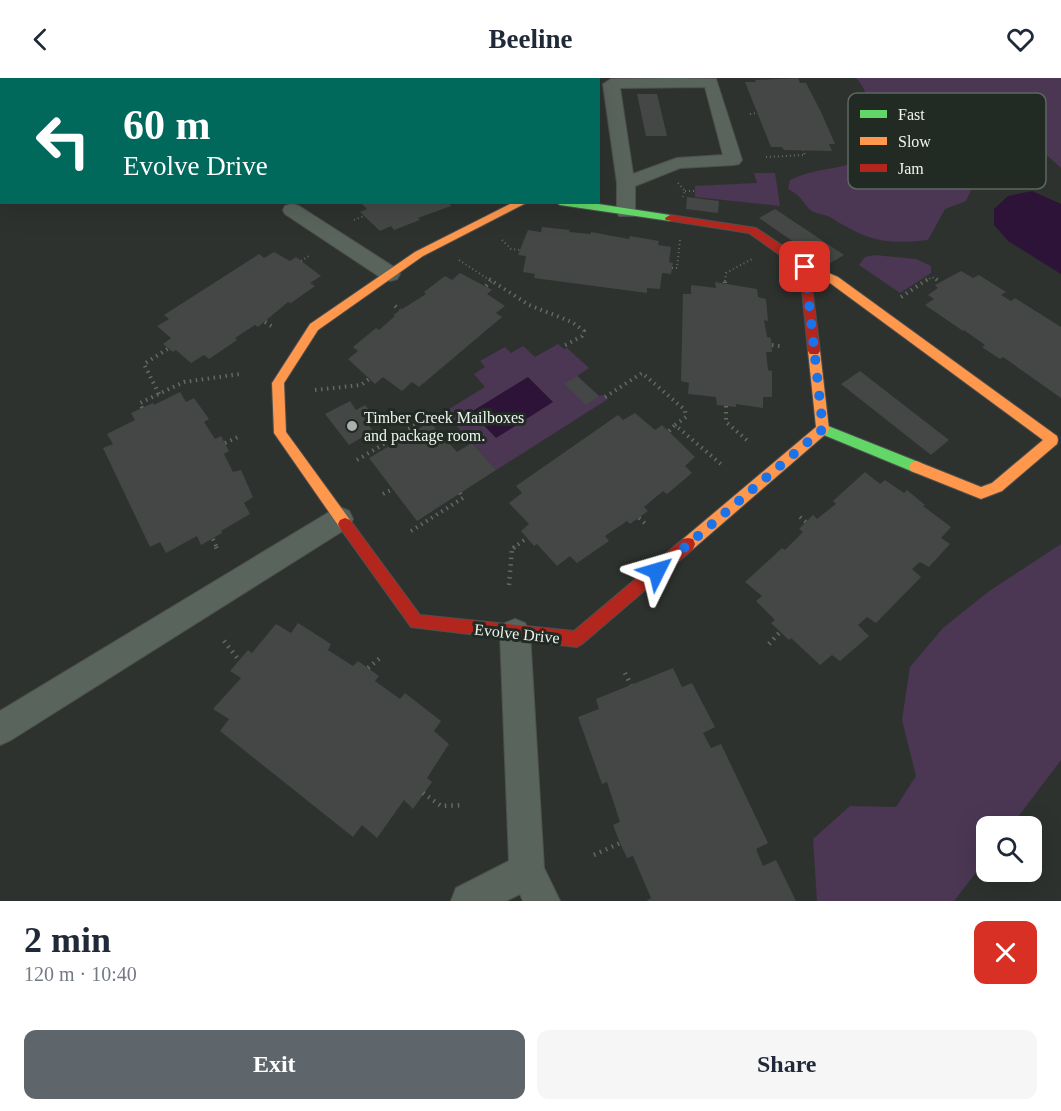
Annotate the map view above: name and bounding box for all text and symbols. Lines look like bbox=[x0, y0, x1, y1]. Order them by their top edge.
icon: back bbox=[24, 23, 57, 56]
icon: heart bbox=[1004, 23, 1037, 56]
text: Beeline bbox=[489, 24, 572, 54]
legend bbox=[848, 93, 1046, 189]
icon: left bbox=[24, 102, 102, 180]
text: 60 m bbox=[123, 102, 211, 148]
text: Fast bbox=[898, 106, 925, 123]
text: Slow bbox=[898, 133, 931, 150]
text: Evolve Drive bbox=[123, 151, 268, 181]
text: Jam bbox=[898, 160, 924, 177]
pin bbox=[779, 241, 830, 292]
icon: arrive bbox=[788, 250, 821, 283]
place label: Timber Creek Mailboxes and package room. bbox=[364, 409, 524, 445]
marker: Timber Creek Mailboxes and package room. bbox=[345, 419, 359, 433]
position arrow bbox=[625, 539, 689, 603]
street label: Evolve Drive bbox=[473, 621, 560, 646]
map controls bbox=[976, 816, 1042, 882]
button: search bbox=[976, 816, 1042, 882]
text: 2 min bbox=[24, 920, 111, 960]
button: close bbox=[974, 921, 1037, 984]
text: 120 m · 10:40 bbox=[24, 963, 137, 985]
button: Exit bbox=[24, 1030, 525, 1099]
button: Share bbox=[537, 1030, 1037, 1099]

